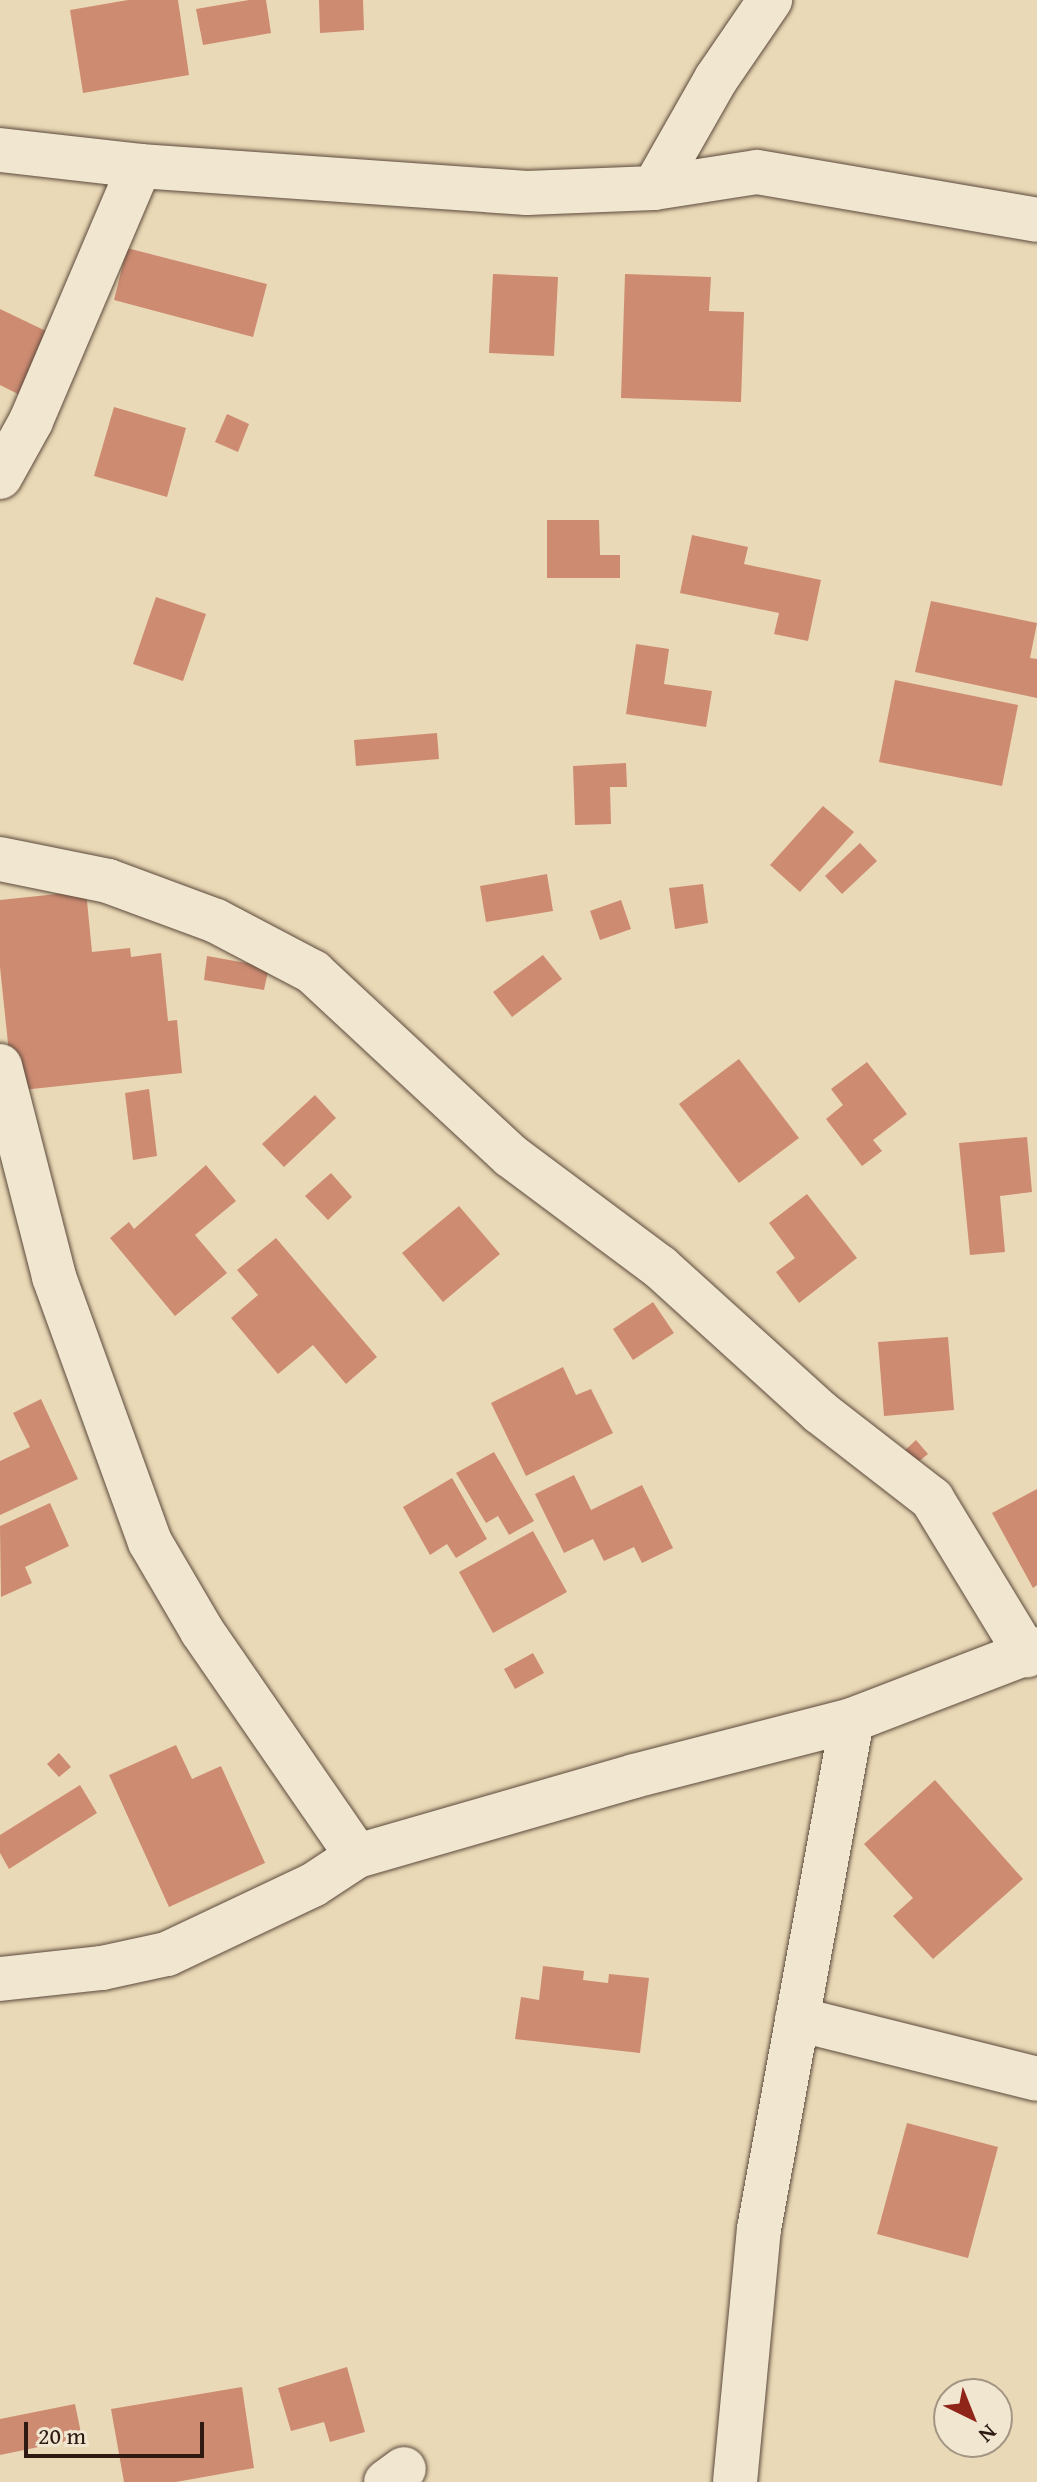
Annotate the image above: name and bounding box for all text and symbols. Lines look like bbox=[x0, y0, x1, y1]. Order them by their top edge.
north arrow bbox=[933, 2378, 1013, 2458]
scale bar bbox=[28, 2406, 208, 2456]
text: N bbox=[972, 2417, 1004, 2451]
text: 20 m bbox=[38, 2418, 86, 2453]

